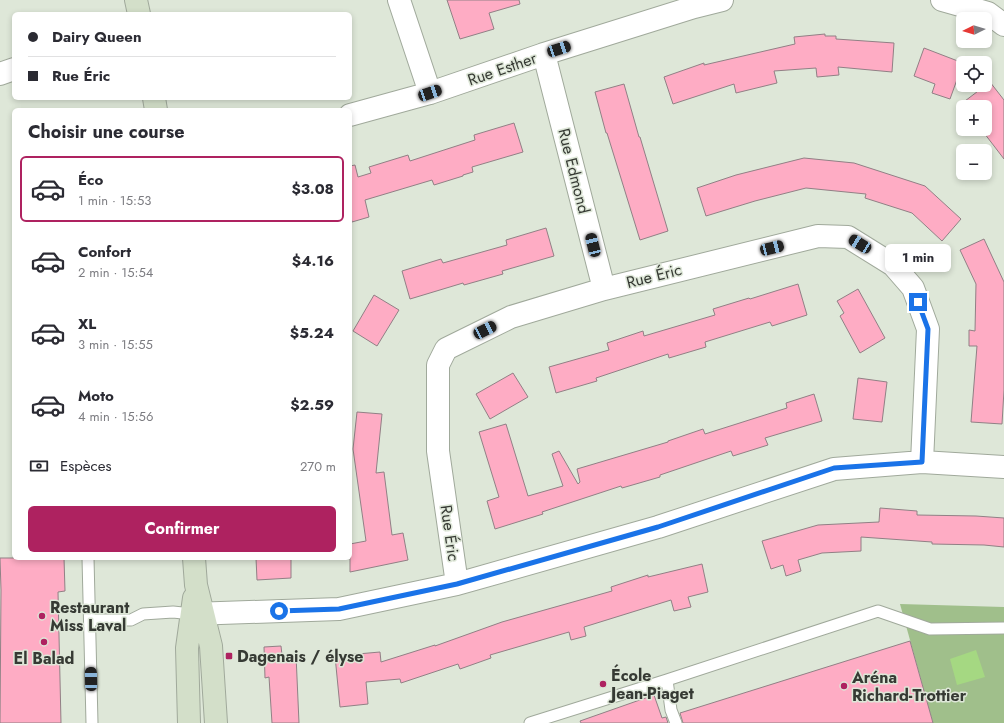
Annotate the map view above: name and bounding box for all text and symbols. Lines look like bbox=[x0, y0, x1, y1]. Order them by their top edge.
north arrow bbox=[956, 12, 992, 48]
map controls bbox=[956, 12, 992, 180]
text: Dairy Queen bbox=[52, 26, 142, 48]
car bbox=[546, 40, 572, 58]
street label: Rue Esther bbox=[464, 46, 540, 92]
button: locate bbox=[956, 56, 992, 92]
text: Rue Éric bbox=[52, 65, 110, 87]
car bbox=[417, 83, 443, 103]
button: + bbox=[956, 100, 992, 136]
text: Choisir une course bbox=[28, 119, 185, 145]
street label: Rue Edmond bbox=[552, 126, 596, 216]
button: − bbox=[956, 144, 992, 180]
text: Éco bbox=[78, 169, 103, 191]
icon: car bbox=[30, 171, 66, 207]
text: $3.08 bbox=[291, 178, 334, 200]
text: 1 min · 15:53 bbox=[78, 191, 151, 210]
car bbox=[584, 232, 602, 258]
car bbox=[847, 233, 873, 255]
car bbox=[759, 239, 785, 257]
text: Confort bbox=[78, 241, 131, 263]
icon: car bbox=[30, 243, 66, 279]
callout: 1 min bbox=[885, 244, 951, 272]
text: 1 min bbox=[902, 248, 934, 267]
text: $4.16 bbox=[292, 250, 334, 272]
street label: Rue Éric bbox=[624, 258, 684, 294]
text: 2 min · 15:54 bbox=[78, 263, 153, 282]
route end bbox=[909, 293, 927, 311]
text: XL bbox=[78, 313, 96, 335]
icon: car bbox=[30, 315, 66, 351]
car bbox=[472, 319, 498, 341]
text: $5.24 bbox=[290, 322, 334, 344]
text: 3 min · 15:55 bbox=[78, 335, 153, 354]
text: Moto bbox=[78, 385, 114, 407]
icon: car bbox=[30, 387, 66, 423]
text: $2.59 bbox=[290, 394, 334, 416]
text: 4 min · 15:56 bbox=[78, 407, 153, 426]
icon: cash bbox=[28, 455, 50, 477]
text: Espèces bbox=[60, 455, 112, 477]
text: 270 m bbox=[300, 457, 336, 476]
street label: Rue Éric bbox=[435, 503, 465, 563]
button: Confirmer bbox=[28, 506, 336, 552]
place label: Restaurant Miss Laval bbox=[50, 596, 130, 637]
route start bbox=[270, 602, 288, 620]
marker: Restaurant Miss Laval bbox=[37, 611, 47, 621]
marker: El Balad bbox=[39, 637, 49, 647]
place label: Dagenais / élyse bbox=[237, 645, 363, 668]
place label: El Balad bbox=[14, 647, 74, 670]
marker: Dagenais / élyse bbox=[224, 651, 234, 661]
place label: École Jean-Piaget bbox=[608, 664, 695, 705]
place label: Aréna Richard-Trottier bbox=[851, 666, 967, 707]
car bbox=[85, 667, 97, 691]
marker: École Jean-Piaget bbox=[598, 679, 608, 689]
marker: Aréna Richard-Trottier bbox=[839, 681, 849, 691]

